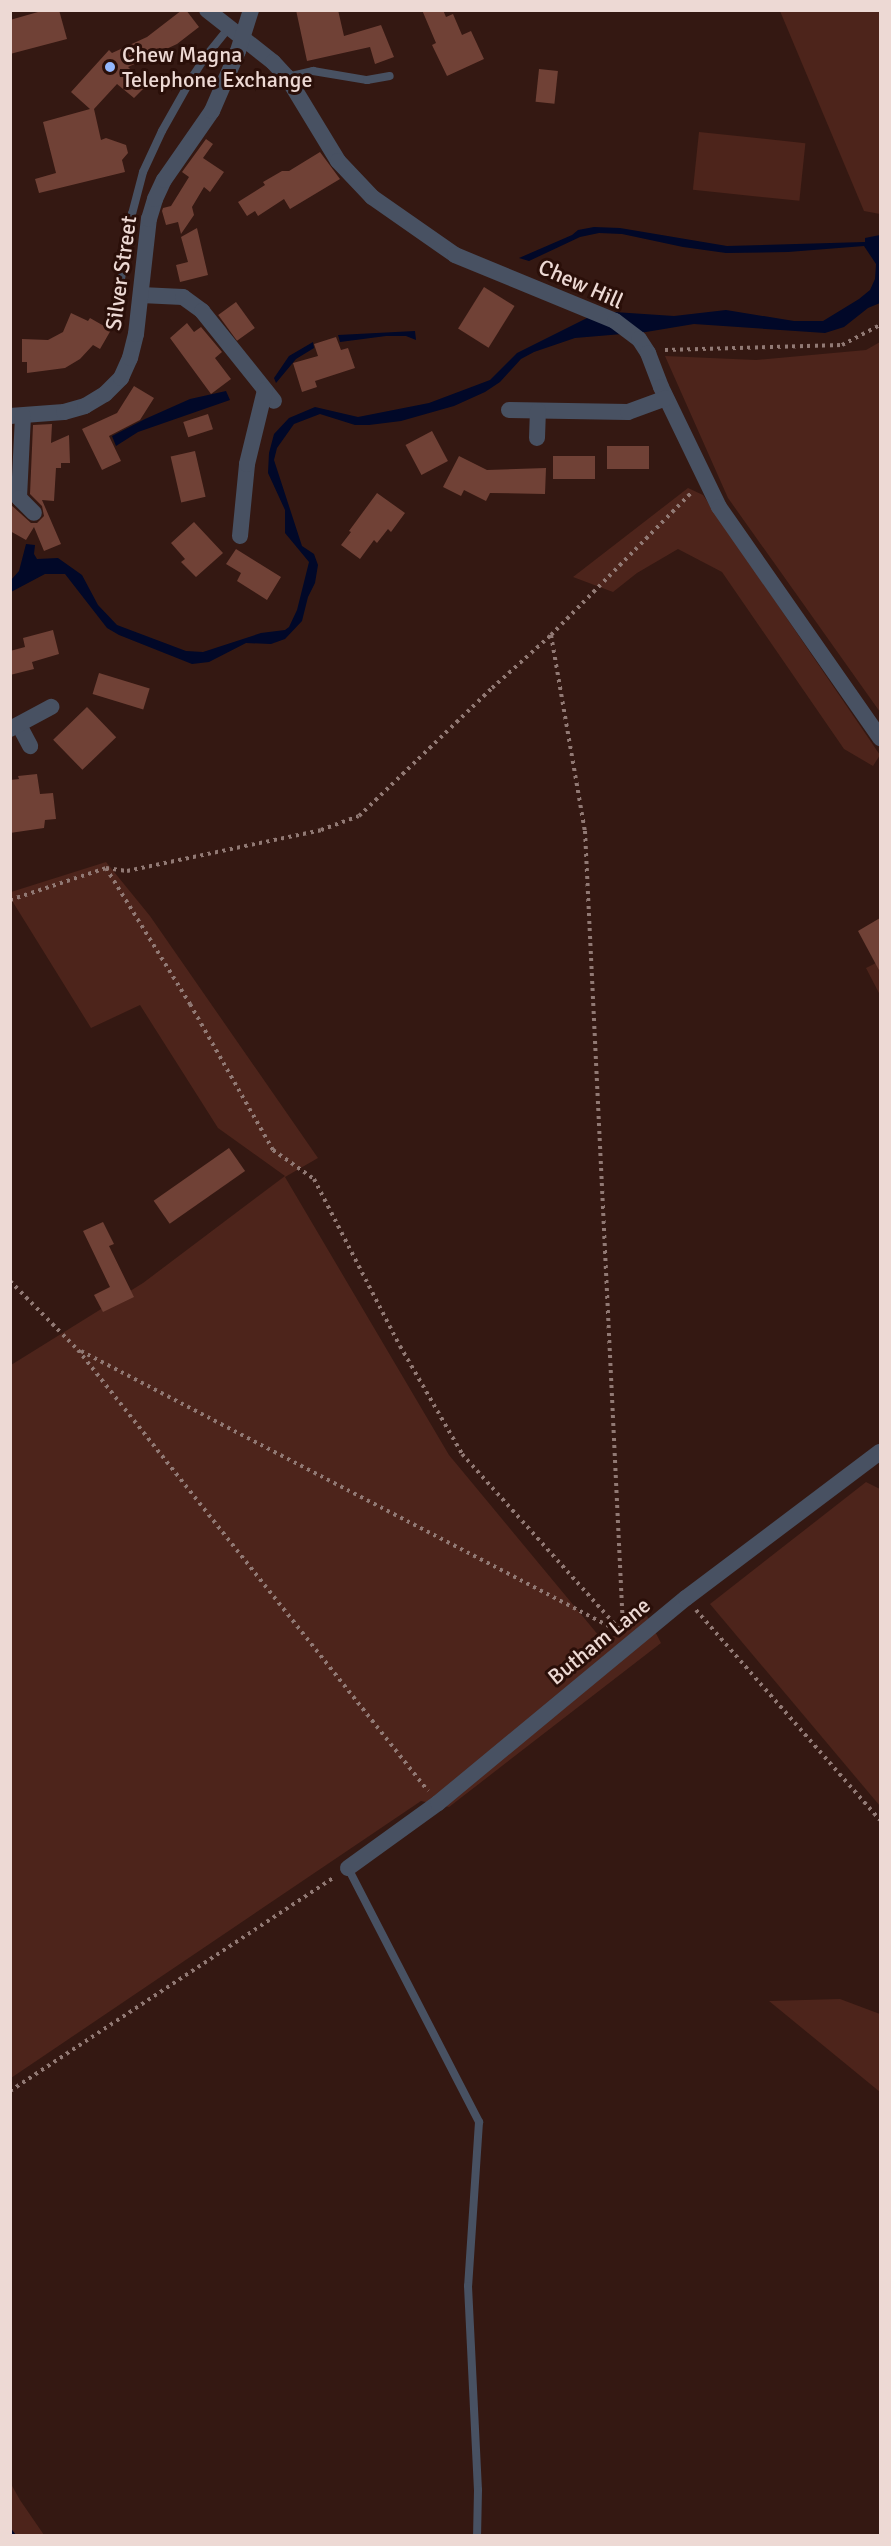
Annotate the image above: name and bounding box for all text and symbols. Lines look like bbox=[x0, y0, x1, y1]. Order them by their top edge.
place label: Chew Magna Telephone Exchange bbox=[122, 41, 312, 92]
marker: Chew Magna Telephone Exchange bbox=[103, 60, 117, 74]
street label: Silver Street bbox=[100, 214, 142, 332]
street label: Chew Hill bbox=[534, 254, 628, 314]
street label: Butham Lane bbox=[543, 1592, 655, 1690]

